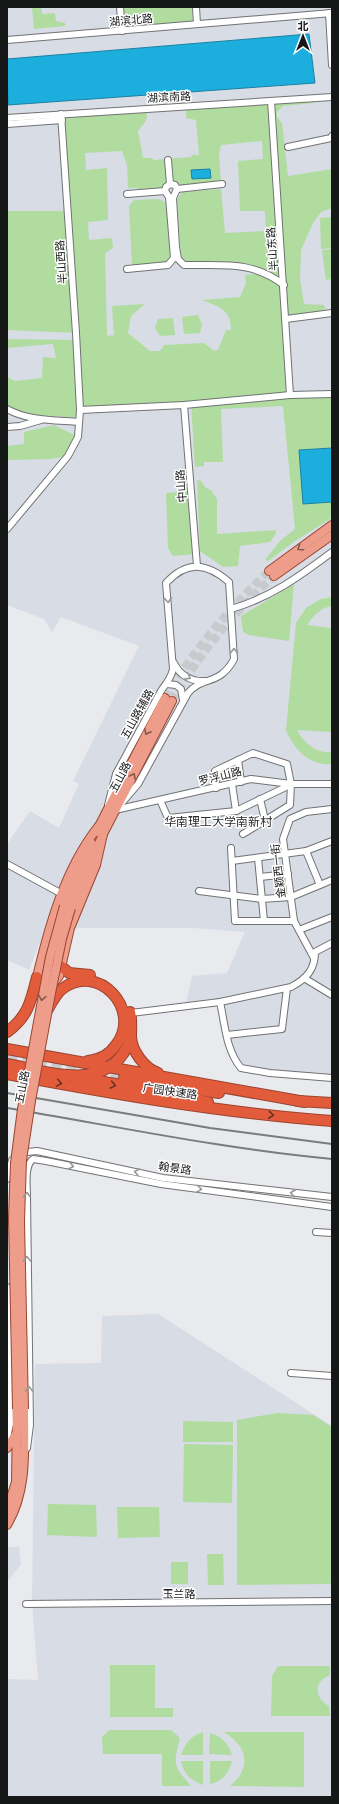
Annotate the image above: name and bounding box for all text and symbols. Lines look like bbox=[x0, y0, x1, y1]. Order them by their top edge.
street label: 湖滨北路 bbox=[109, 12, 153, 28]
north arrow bbox=[283, 16, 323, 56]
text: 北 bbox=[298, 20, 309, 32]
street label: 湖滨南路 bbox=[147, 90, 191, 104]
street label: 半山东路 bbox=[264, 227, 280, 271]
street label: 半山西路 bbox=[53, 240, 69, 284]
street label: 中山路 bbox=[174, 469, 188, 503]
one-way arrow bbox=[297, 543, 304, 551]
one-way arrow bbox=[163, 597, 172, 603]
one-way arrow bbox=[230, 648, 238, 654]
one-way arrow bbox=[184, 672, 191, 680]
street label: 五山路辅路 bbox=[118, 687, 156, 741]
one-way arrow bbox=[144, 728, 152, 736]
street label: 五山路 bbox=[107, 760, 133, 794]
street label: 罗浮山路 bbox=[197, 765, 243, 787]
one-way arrow bbox=[128, 772, 136, 780]
district label: 华南理工大学南新村 bbox=[164, 815, 273, 828]
street label: 金颖西一街 bbox=[269, 843, 287, 899]
one-way arrow bbox=[39, 995, 47, 1001]
street label: 五山路 bbox=[13, 1070, 31, 1104]
one-way arrow bbox=[56, 1079, 62, 1087]
one-way arrow bbox=[110, 1080, 116, 1088]
street label: 广园快速路 bbox=[142, 1081, 198, 1101]
one-way arrow bbox=[268, 1111, 274, 1120]
street label: 翰景路 bbox=[158, 1160, 192, 1176]
one-way arrow bbox=[68, 1161, 74, 1170]
one-way arrow bbox=[134, 1168, 140, 1177]
one-way arrow bbox=[196, 1184, 202, 1193]
one-way arrow bbox=[290, 1188, 296, 1197]
one-way arrow bbox=[23, 1192, 31, 1198]
one-way arrow bbox=[23, 1256, 31, 1262]
one-way arrow bbox=[25, 1386, 33, 1392]
street label: 玉兰路 bbox=[163, 1588, 196, 1600]

